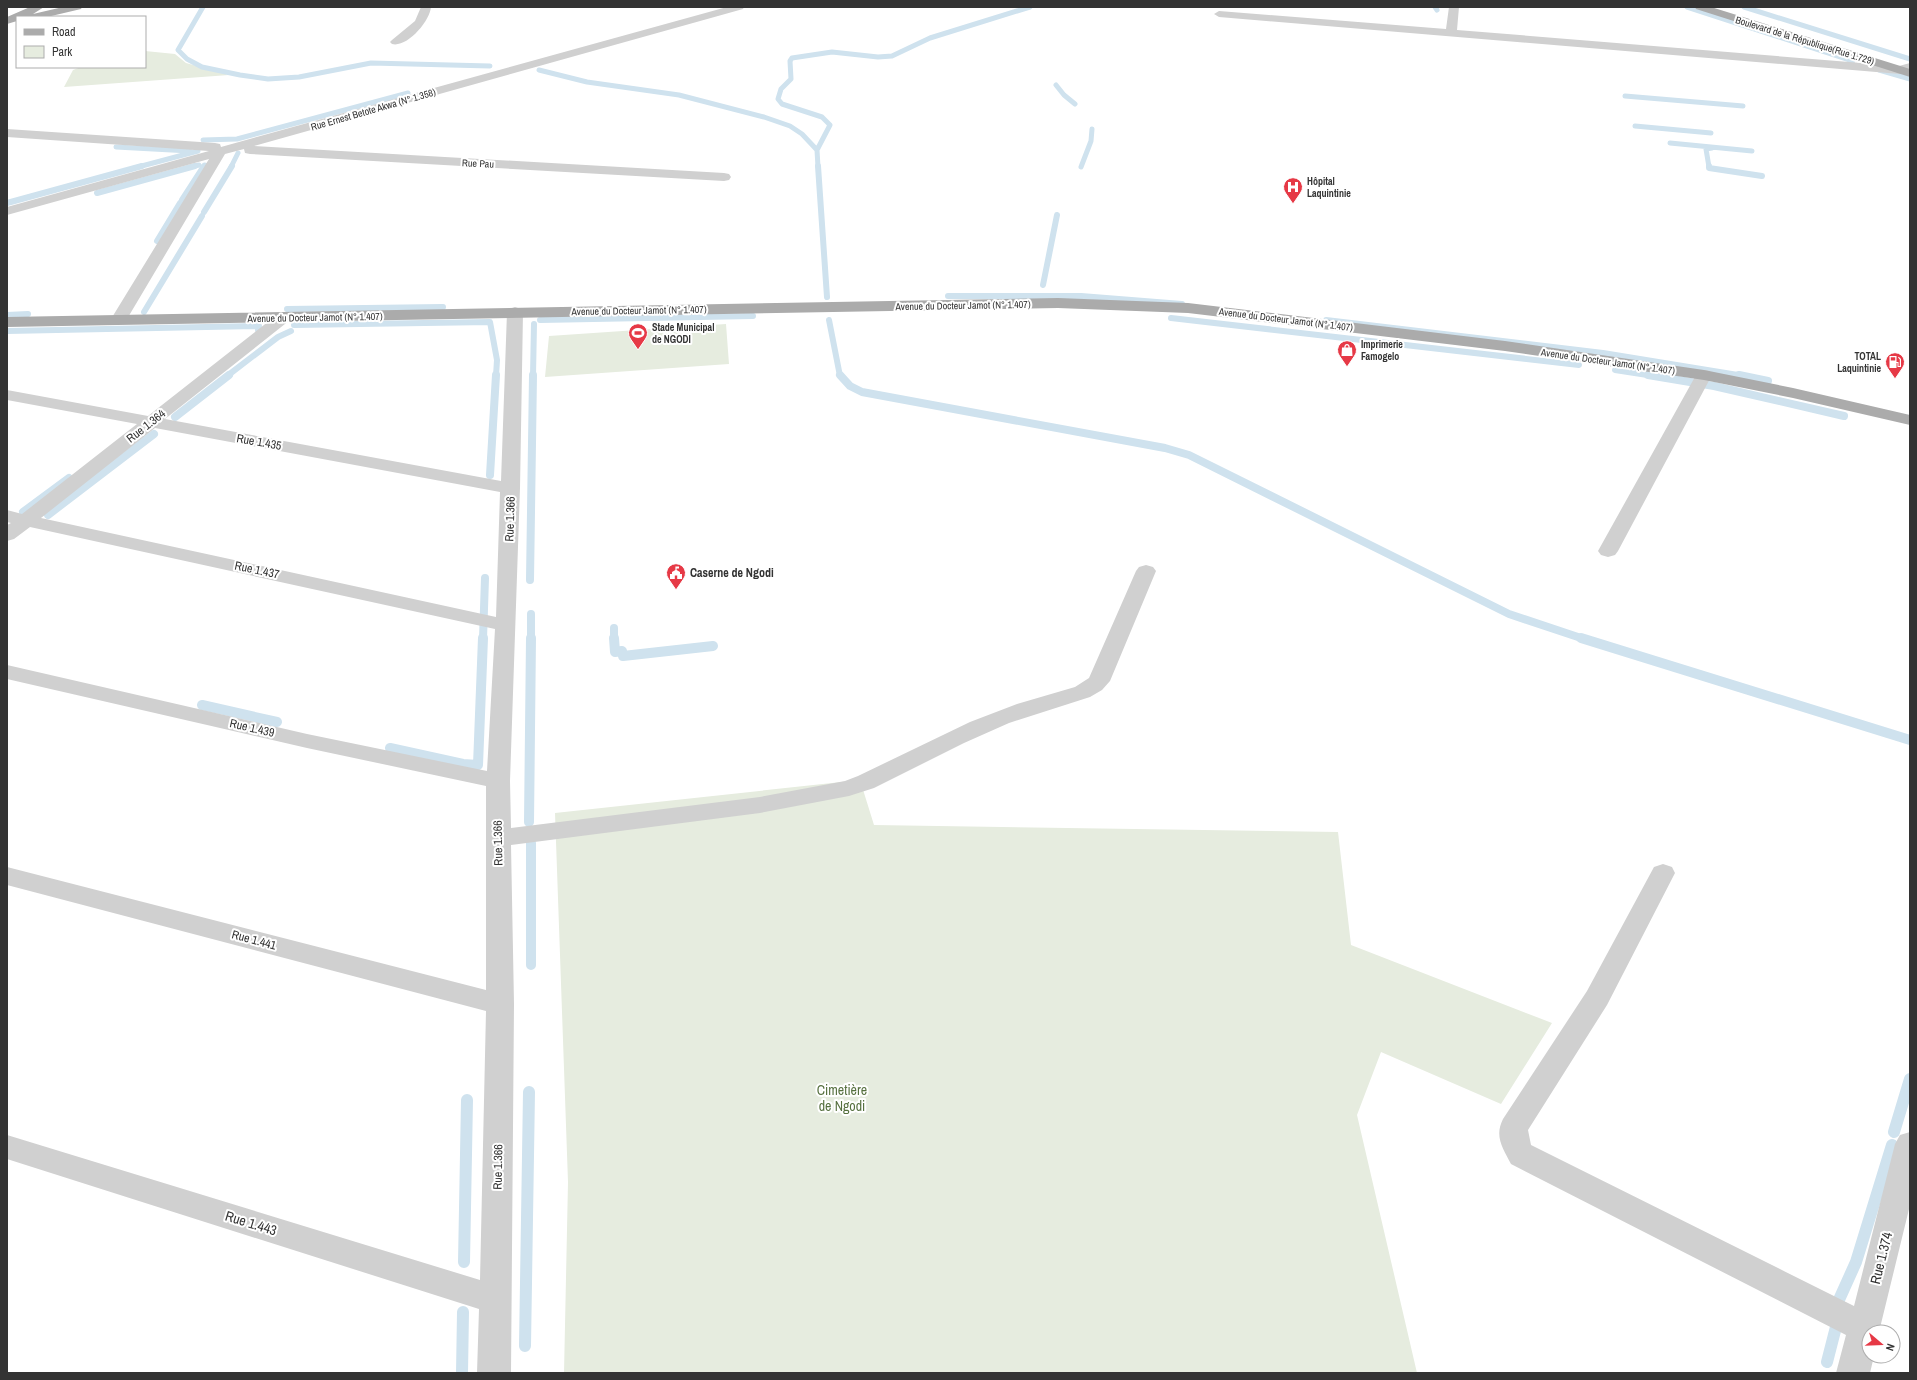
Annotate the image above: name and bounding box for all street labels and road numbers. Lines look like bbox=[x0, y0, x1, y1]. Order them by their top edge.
street label: Boulevard de la République(Rue 1.729) bbox=[1734, 13, 1876, 68]
street label: Rue Ernest Betote Akwa (N° 1.358) bbox=[309, 85, 437, 134]
street label: Rue Pau bbox=[462, 156, 494, 171]
street label: Avenue du Docteur Jamot (N° 1.407) bbox=[894, 298, 1031, 313]
street label: Avenue du Docteur Jamot (N° 1.407) bbox=[570, 303, 707, 318]
street label: Avenue du Docteur Jamot (N° 1.407) bbox=[1217, 305, 1354, 334]
street label: Avenue du Docteur Jamot (N° 1.407) bbox=[246, 310, 383, 325]
street label: Avenue du Docteur Jamot (N° 1.407) bbox=[1539, 346, 1676, 377]
street label: Rue 1.364 bbox=[123, 405, 169, 446]
street label: Rue 1.435 bbox=[235, 430, 283, 454]
street label: Rue 1.366 bbox=[501, 496, 519, 542]
street label: Rue 1.437 bbox=[233, 557, 281, 583]
street label: Rue 1.439 bbox=[228, 715, 276, 741]
street label: Rue 1.366 bbox=[490, 820, 506, 866]
street label: Rue 1.441 bbox=[230, 926, 279, 954]
street label: Rue 1.366 bbox=[490, 1144, 506, 1190]
street label: Rue 1.443 bbox=[223, 1207, 279, 1239]
street label: Rue 1.374 bbox=[1866, 1230, 1896, 1286]

